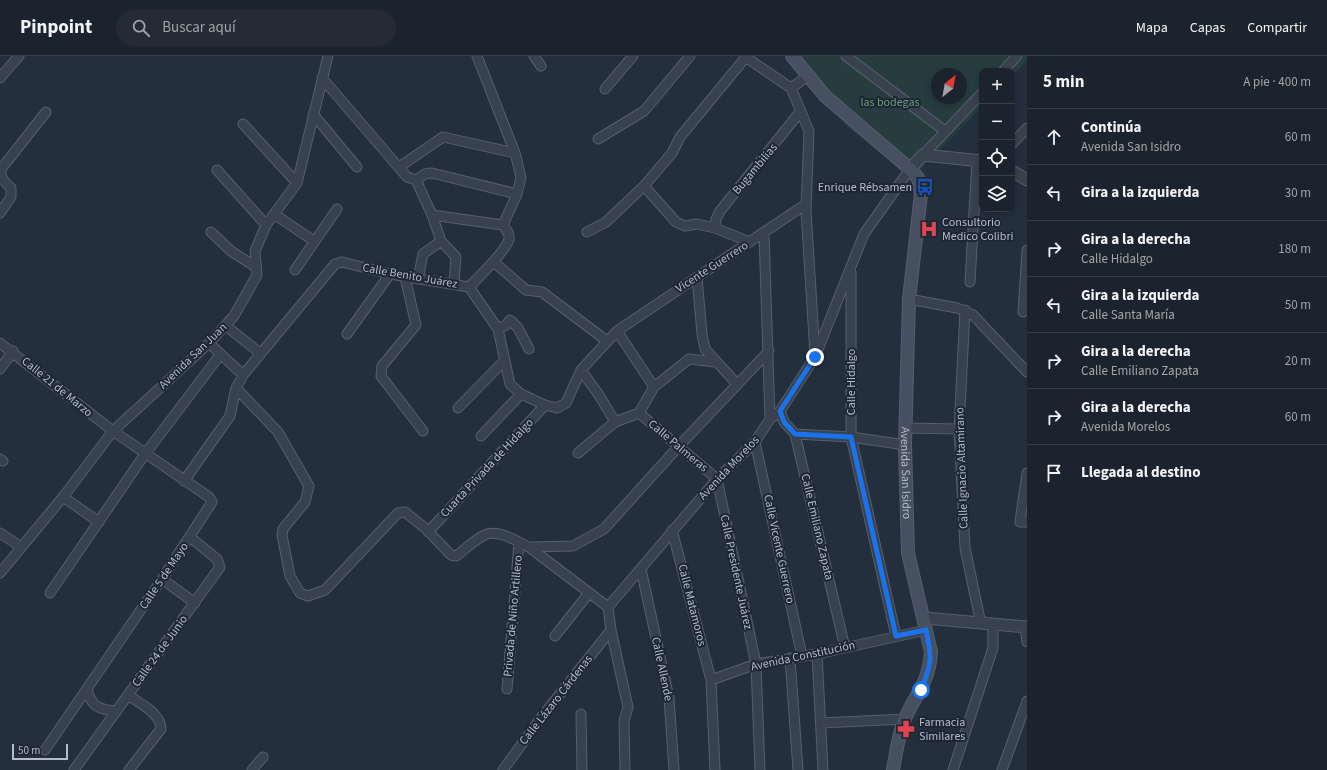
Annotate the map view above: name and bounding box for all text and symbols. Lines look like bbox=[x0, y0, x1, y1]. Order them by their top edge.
search box bbox=[116, 10, 396, 46]
text: Pinpoint bbox=[20, 14, 92, 41]
icon: search bbox=[130, 17, 152, 39]
text: Buscar aquí bbox=[162, 17, 236, 38]
text: Mapa bbox=[1136, 18, 1168, 38]
text: Capas bbox=[1190, 18, 1225, 38]
text: Compartir bbox=[1247, 18, 1307, 38]
north arrow bbox=[931, 68, 967, 104]
map controls bbox=[979, 68, 1015, 212]
button: + bbox=[979, 68, 1015, 104]
text: 5 min bbox=[1043, 70, 1084, 94]
text: A pie · 400 m bbox=[1243, 73, 1311, 91]
park label: las bodegas bbox=[860, 94, 920, 111]
button: − bbox=[979, 104, 1015, 140]
text: Continúa bbox=[1081, 117, 1142, 138]
icon: ahead bbox=[1043, 126, 1065, 148]
text: 60 m bbox=[1285, 128, 1311, 146]
text: Avenida San Isidro bbox=[1081, 138, 1181, 156]
street label: Bugambilias bbox=[729, 140, 781, 198]
button: locate bbox=[979, 140, 1015, 176]
button: layers bbox=[979, 176, 1015, 212]
bus stop icon: Enrique Rébsamen bbox=[915, 177, 935, 197]
place label: Enrique Rébsamen bbox=[818, 179, 912, 196]
icon: left bbox=[1043, 182, 1065, 204]
text: Gira a la izquierda bbox=[1081, 182, 1200, 203]
text: 30 m bbox=[1285, 184, 1311, 202]
place label: Consultorio Medico Colibri bbox=[942, 214, 1014, 245]
hospital icon: Consultorio Medico Colibri bbox=[919, 219, 939, 239]
text: Gira a la derecha bbox=[1081, 229, 1191, 250]
street label: Vicente Guerrero bbox=[672, 237, 752, 297]
icon: right bbox=[1043, 238, 1065, 260]
text: 180 m bbox=[1278, 240, 1311, 258]
text: Calle Hidalgo bbox=[1081, 250, 1153, 268]
street label: Calle Benito Juárez bbox=[361, 259, 459, 293]
text: Gira a la izquierda bbox=[1081, 285, 1200, 306]
icon: left bbox=[1043, 294, 1065, 316]
text: 50 m bbox=[1285, 296, 1311, 314]
text: Calle Santa María bbox=[1081, 306, 1175, 324]
street label: Avenida San Juan bbox=[155, 319, 231, 393]
text: Gira a la derecha bbox=[1081, 341, 1191, 362]
route end bbox=[806, 348, 824, 366]
street label: Calle Hidalgo bbox=[843, 349, 860, 415]
icon: right bbox=[1043, 350, 1065, 372]
text: 20 m bbox=[1285, 352, 1311, 370]
street label: Calle 21 de Marzo bbox=[18, 353, 96, 421]
text: Calle Emiliano Zapata bbox=[1081, 362, 1199, 380]
text: Gira a la derecha bbox=[1081, 397, 1191, 418]
icon: right bbox=[1043, 406, 1065, 428]
street label: Calle Ignacio Altamirano bbox=[951, 407, 973, 529]
text: 60 m bbox=[1285, 408, 1311, 426]
street label: Cuarta Privada de Hidalgo bbox=[436, 415, 538, 521]
street label: Calle Palmeras bbox=[644, 416, 712, 476]
text: Avenida Morelos bbox=[1081, 418, 1170, 436]
street label: Avenida San Isidro bbox=[896, 427, 916, 519]
street label: Avenida Morelos bbox=[695, 432, 763, 504]
icon: arrive bbox=[1043, 462, 1065, 484]
text: Llegada al destino bbox=[1081, 462, 1201, 483]
street label: Calle Emiliano Zapata bbox=[796, 472, 838, 582]
street label: Calle Vicente Guerrero bbox=[759, 493, 799, 605]
street label: Calle Presidente Juárez bbox=[716, 513, 756, 631]
street label: Calle 5 de Mayo bbox=[135, 539, 193, 613]
street label: Privada de Niño Artillero bbox=[499, 555, 527, 677]
street label: Calle Matamoros bbox=[674, 562, 710, 648]
street label: Calle 24 de Junio bbox=[128, 612, 192, 690]
street label: Calle Allende bbox=[647, 635, 677, 703]
street label: Avenida Constitución bbox=[749, 637, 857, 675]
street label: Calle Lázaro Cárdenas bbox=[515, 651, 597, 749]
route start bbox=[912, 681, 930, 699]
place label: Farmacia Similares bbox=[919, 714, 965, 745]
pharmacy icon: Farmacia Similares bbox=[896, 719, 916, 739]
scale bar bbox=[12, 742, 68, 761]
text: 50 m bbox=[18, 743, 40, 758]

